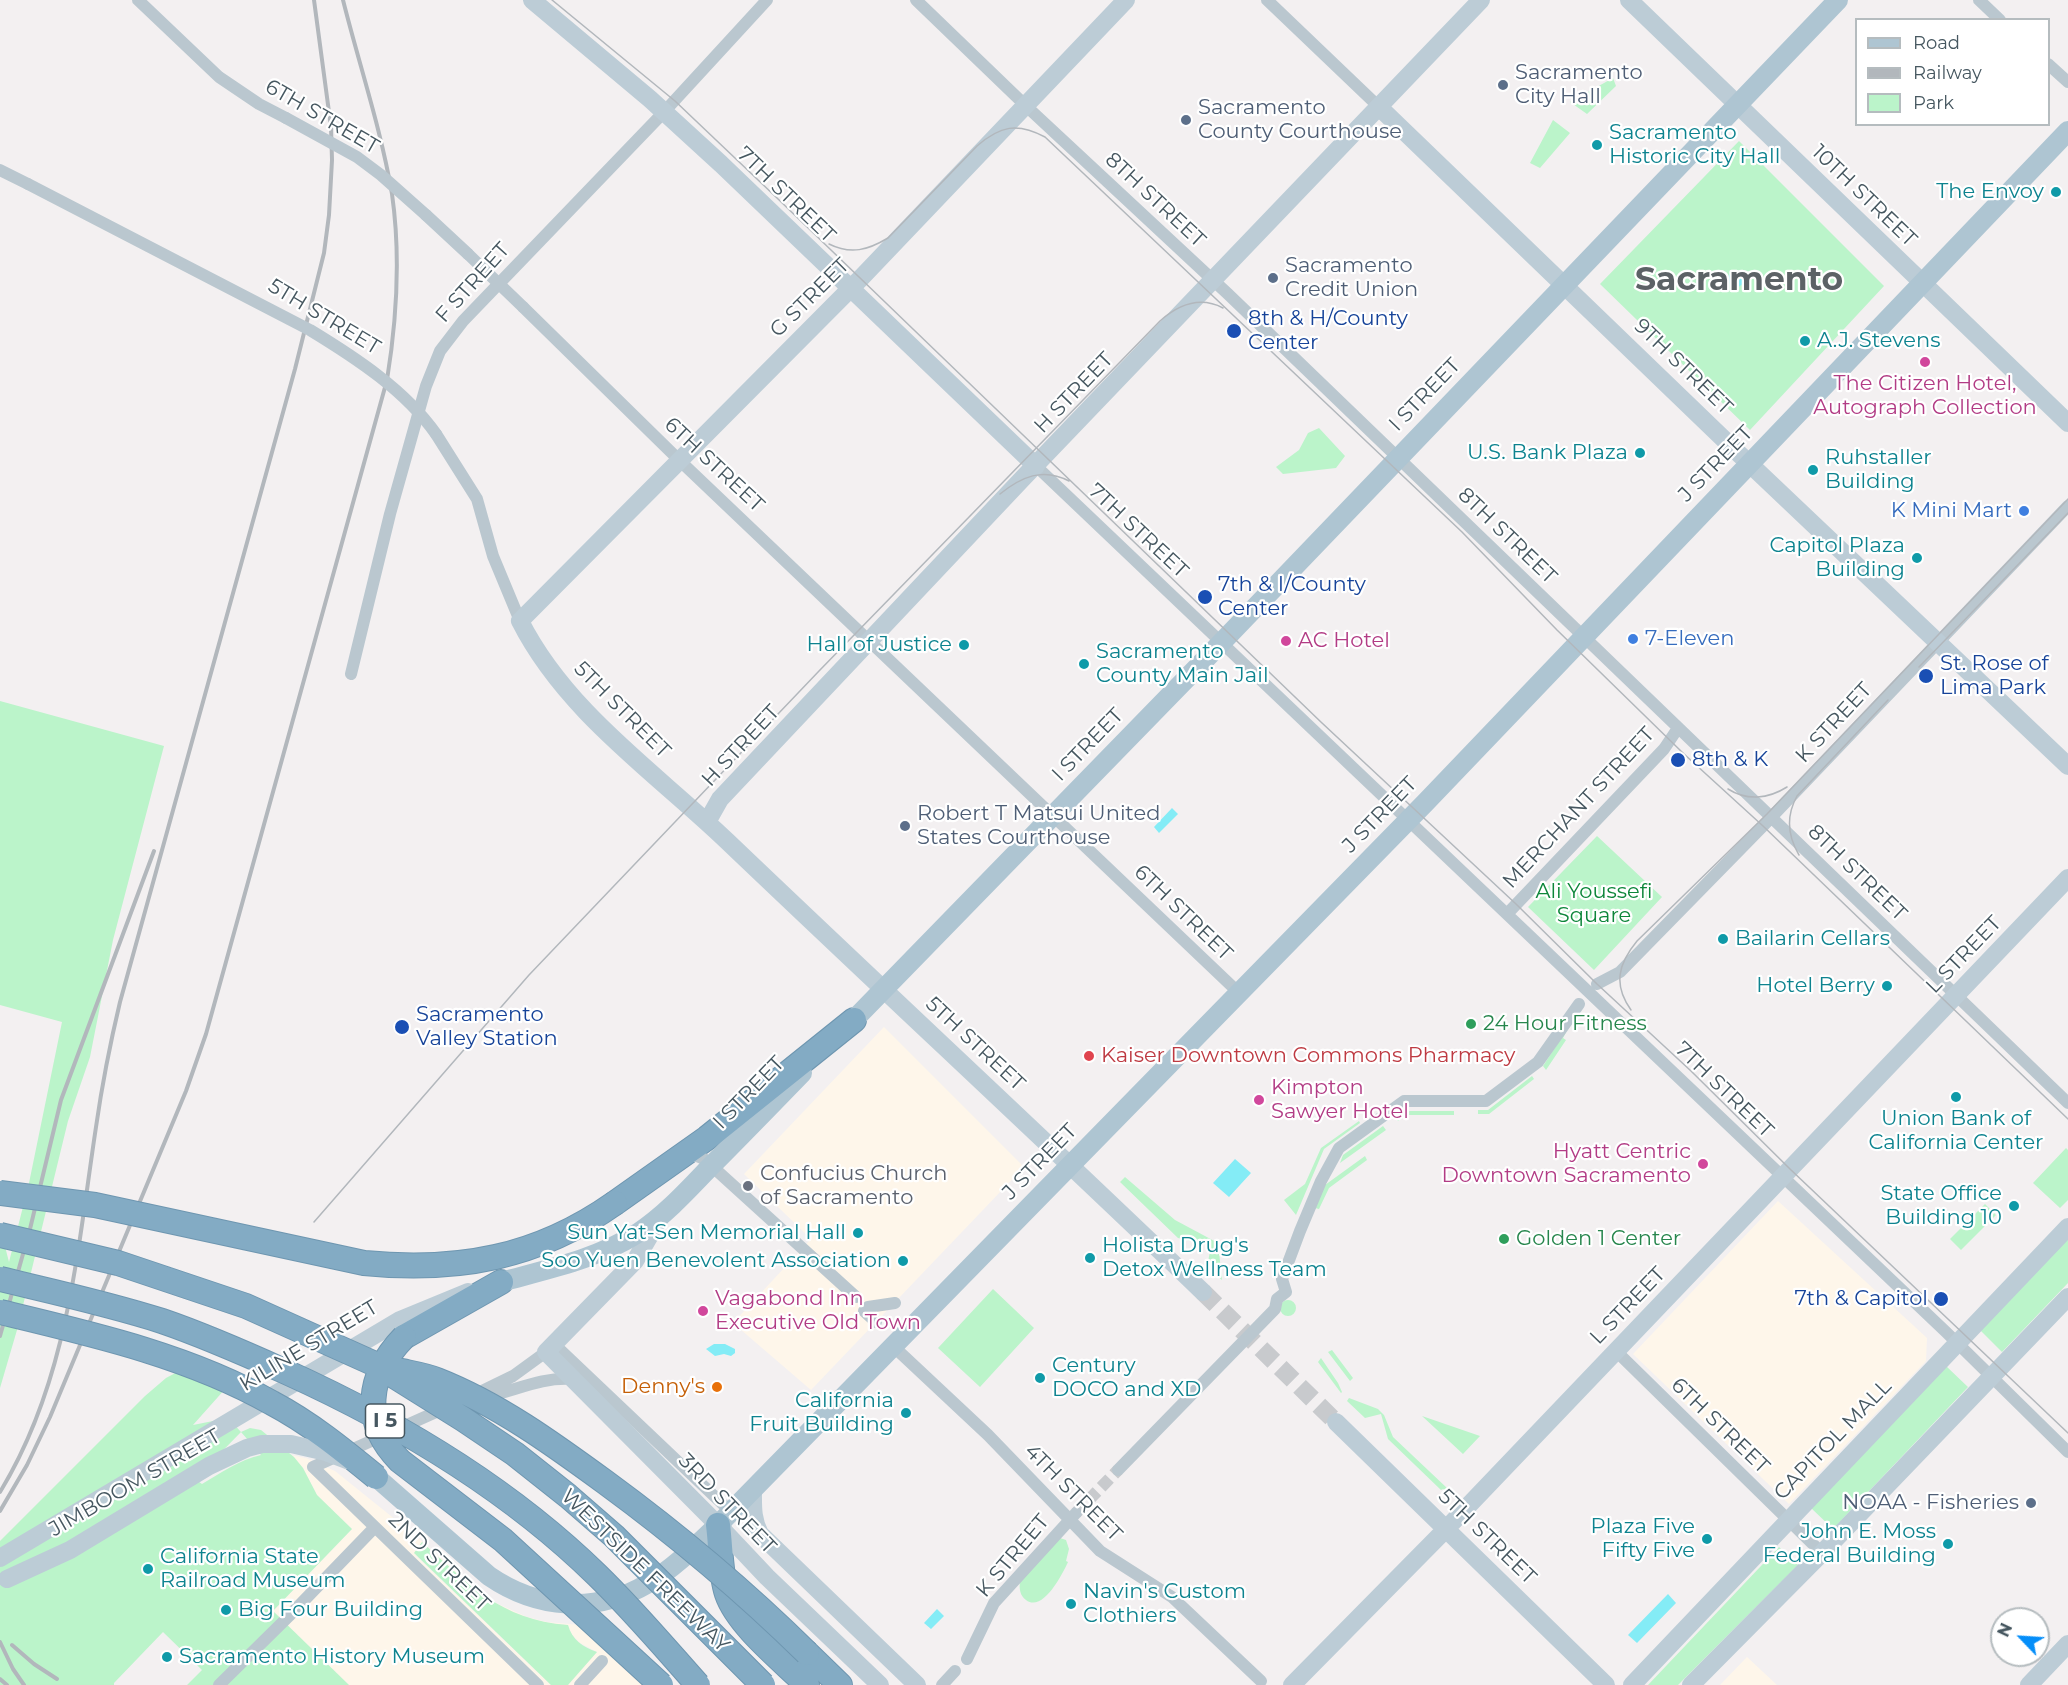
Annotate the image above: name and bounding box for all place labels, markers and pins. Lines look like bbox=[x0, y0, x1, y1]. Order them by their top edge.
place label: Sacramento City Hall bbox=[1515, 60, 1643, 110]
marker: Sacramento City Hall bbox=[1496, 78, 1510, 92]
place label: Sacramento County Courthouse bbox=[1198, 95, 1402, 145]
marker: Sacramento County Courthouse bbox=[1179, 113, 1193, 127]
place label: Sacramento Historic City Hall bbox=[1609, 120, 1780, 170]
marker: Sacramento Historic City Hall bbox=[1590, 138, 1604, 152]
place label: The Envoy bbox=[1936, 179, 2044, 205]
marker: The Envoy bbox=[2049, 185, 2063, 199]
place label: Sacramento Credit Union bbox=[1285, 253, 1418, 303]
marker: Sacramento Credit Union bbox=[1266, 271, 1280, 285]
place label: 8th & H/County Center bbox=[1248, 306, 1408, 356]
marker: 8th & H/County Center bbox=[1225, 322, 1243, 340]
place label: A.J. Stevens bbox=[1817, 328, 1940, 354]
marker: A.J. Stevens bbox=[1798, 334, 1812, 348]
marker: The Citizen Hotel, Autograph Collection bbox=[1918, 355, 1932, 369]
place label: The Citizen Hotel, Autograph Collection bbox=[1813, 371, 2037, 421]
place label: U.S. Bank Plaza bbox=[1467, 440, 1628, 466]
place label: Ruhstaller Building bbox=[1825, 445, 1932, 495]
marker: U.S. Bank Plaza bbox=[1633, 446, 1647, 460]
marker: Ruhstaller Building bbox=[1806, 463, 1820, 477]
place label: K Mini Mart bbox=[1891, 498, 2012, 524]
marker: K Mini Mart bbox=[2017, 504, 2031, 518]
place label: Capitol Plaza Building bbox=[1769, 533, 1905, 583]
marker: Capitol Plaza Building bbox=[1910, 551, 1924, 565]
place label: 7th & I/County Center bbox=[1218, 572, 1366, 622]
marker: 7th & I/County Center bbox=[1196, 588, 1214, 606]
place label: 7-Eleven bbox=[1645, 626, 1734, 652]
place label: AC Hotel bbox=[1298, 628, 1390, 654]
place label: Hall of Justice bbox=[807, 632, 952, 658]
marker: 7-Eleven bbox=[1626, 632, 1640, 646]
marker: AC Hotel bbox=[1279, 634, 1293, 648]
marker: Hall of Justice bbox=[957, 638, 971, 652]
place label: Sacramento County Main Jail bbox=[1096, 639, 1269, 689]
place label: St. Rose of Lima Park bbox=[1940, 651, 2049, 701]
marker: Sacramento County Main Jail bbox=[1077, 657, 1091, 671]
marker: St. Rose of Lima Park bbox=[1917, 667, 1935, 685]
place label: 8th & K bbox=[1692, 747, 1768, 773]
marker: 8th & K bbox=[1669, 751, 1687, 769]
place label: Robert T Matsui United States Courthouse bbox=[917, 801, 1160, 851]
marker: Robert T Matsui United States Courthouse bbox=[898, 819, 912, 833]
place label: Bailarin Cellars bbox=[1735, 926, 1890, 952]
marker: Bailarin Cellars bbox=[1716, 932, 1730, 946]
place label: Hotel Berry bbox=[1756, 973, 1875, 999]
marker: Hotel Berry bbox=[1880, 979, 1894, 993]
place label: Sacramento Valley Station bbox=[416, 1002, 558, 1052]
place label: 24 Hour Fitness bbox=[1483, 1011, 1647, 1037]
marker: 24 Hour Fitness bbox=[1464, 1017, 1478, 1031]
marker: Sacramento Valley Station bbox=[393, 1018, 411, 1036]
place label: Kaiser Downtown Commons Pharmacy bbox=[1101, 1043, 1515, 1069]
marker: Kaiser Downtown Commons Pharmacy bbox=[1082, 1049, 1096, 1063]
place label: Kimpton Sawyer Hotel bbox=[1271, 1075, 1409, 1125]
marker: Union Bank of California Center bbox=[1949, 1090, 1963, 1104]
marker: Kimpton Sawyer Hotel bbox=[1252, 1093, 1266, 1107]
place label: Union Bank of California Center bbox=[1868, 1106, 2044, 1156]
place label: Hyatt Centric Downtown Sacramento bbox=[1441, 1139, 1691, 1189]
marker: Hyatt Centric Downtown Sacramento bbox=[1696, 1157, 1710, 1171]
place label: Confucius Church of Sacramento bbox=[760, 1161, 947, 1211]
marker: Confucius Church of Sacramento bbox=[741, 1179, 755, 1193]
place label: State Office Building 10 bbox=[1880, 1181, 2002, 1231]
marker: State Office Building 10 bbox=[2007, 1199, 2021, 1213]
place label: Sun Yat-Sen Memorial Hall bbox=[567, 1220, 846, 1246]
marker: Sun Yat-Sen Memorial Hall bbox=[851, 1226, 865, 1240]
place label: Golden 1 Center bbox=[1516, 1226, 1681, 1252]
marker: Golden 1 Center bbox=[1497, 1232, 1511, 1246]
place label: Holista Drug's Detox Wellness Team bbox=[1102, 1233, 1327, 1283]
place label: Soo Yuen Benevolent Association bbox=[541, 1248, 891, 1274]
marker: Holista Drug's Detox Wellness Team bbox=[1083, 1251, 1097, 1265]
marker: Soo Yuen Benevolent Association bbox=[896, 1254, 910, 1268]
place label: Vagabond Inn Executive Old Town bbox=[715, 1286, 921, 1336]
place label: 7th & Capitol bbox=[1794, 1286, 1928, 1312]
marker: 7th & Capitol bbox=[1932, 1290, 1950, 1308]
marker: Vagabond Inn Executive Old Town bbox=[696, 1304, 710, 1318]
place label: Century DOCO and XD bbox=[1052, 1353, 1201, 1403]
marker: Century DOCO and XD bbox=[1033, 1371, 1047, 1385]
place label: Denny's bbox=[621, 1374, 705, 1400]
marker: Denny's bbox=[710, 1380, 724, 1394]
place label: California Fruit Building bbox=[749, 1388, 894, 1438]
marker: California Fruit Building bbox=[899, 1406, 913, 1420]
place label: NOAA - Fisheries bbox=[1842, 1490, 2019, 1516]
marker: NOAA - Fisheries bbox=[2024, 1496, 2038, 1510]
place label: Plaza Five Fifty Five bbox=[1591, 1514, 1695, 1564]
place label: John E. Moss Federal Building bbox=[1763, 1519, 1936, 1569]
marker: Plaza Five Fifty Five bbox=[1700, 1532, 1714, 1546]
marker: John E. Moss Federal Building bbox=[1941, 1537, 1955, 1551]
place label: California State Railroad Museum bbox=[160, 1544, 346, 1594]
marker: California State Railroad Museum bbox=[141, 1562, 155, 1576]
place label: Navin's Custom Clothiers bbox=[1083, 1579, 1246, 1629]
place label: Big Four Building bbox=[238, 1597, 423, 1623]
marker: Navin's Custom Clothiers bbox=[1064, 1597, 1078, 1611]
marker: Big Four Building bbox=[219, 1603, 233, 1617]
place label: Sacramento History Museum bbox=[179, 1644, 485, 1670]
marker: Sacramento History Museum bbox=[160, 1650, 174, 1664]

